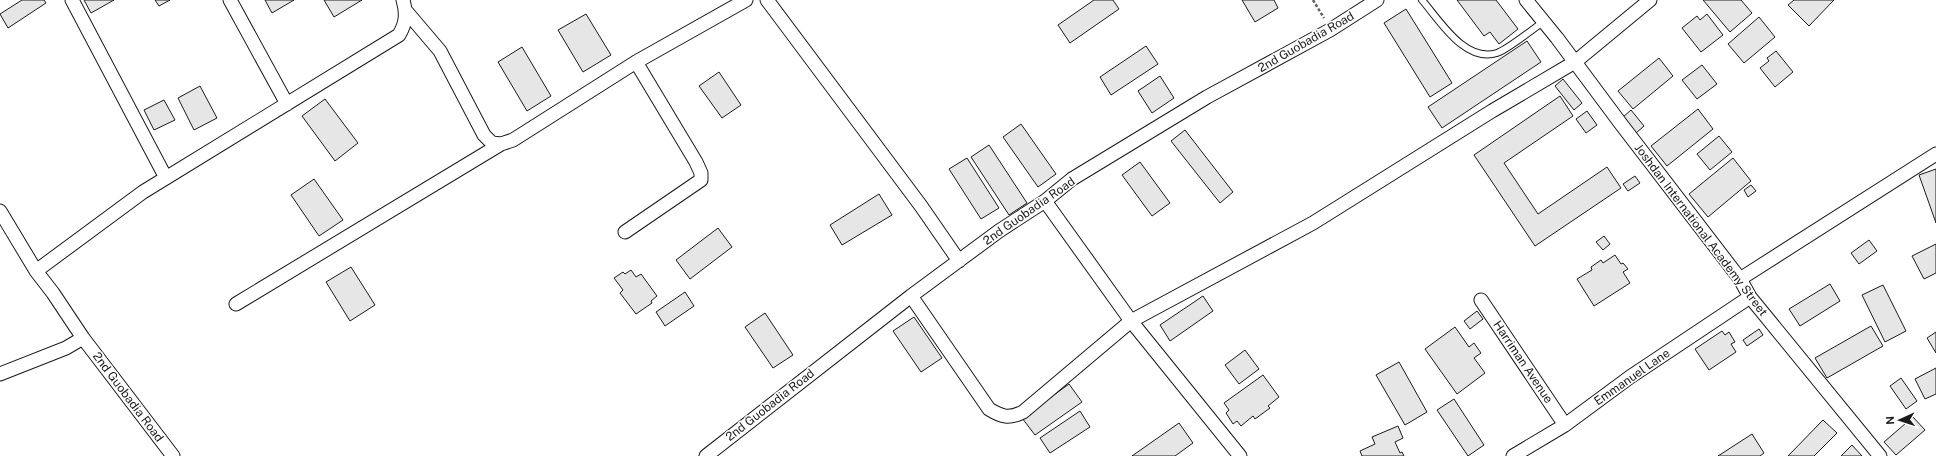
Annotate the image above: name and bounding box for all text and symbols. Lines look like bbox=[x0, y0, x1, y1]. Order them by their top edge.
street label: 2nd Guobadia Road bbox=[1255, 9, 1357, 75]
street label: Joshdan International Academy Street bbox=[1632, 141, 1771, 319]
street label: 2nd Guobadia Road bbox=[981, 174, 1077, 248]
street label: Harriman Avenue bbox=[1490, 318, 1556, 406]
street label: Emmanuel Lane bbox=[1592, 346, 1673, 408]
street label: 2nd Guobadia Road bbox=[90, 349, 166, 445]
street label: 2nd Guobadia Road bbox=[723, 366, 817, 444]
north arrow bbox=[1880, 400, 1920, 440]
text: N bbox=[1884, 416, 1896, 425]

